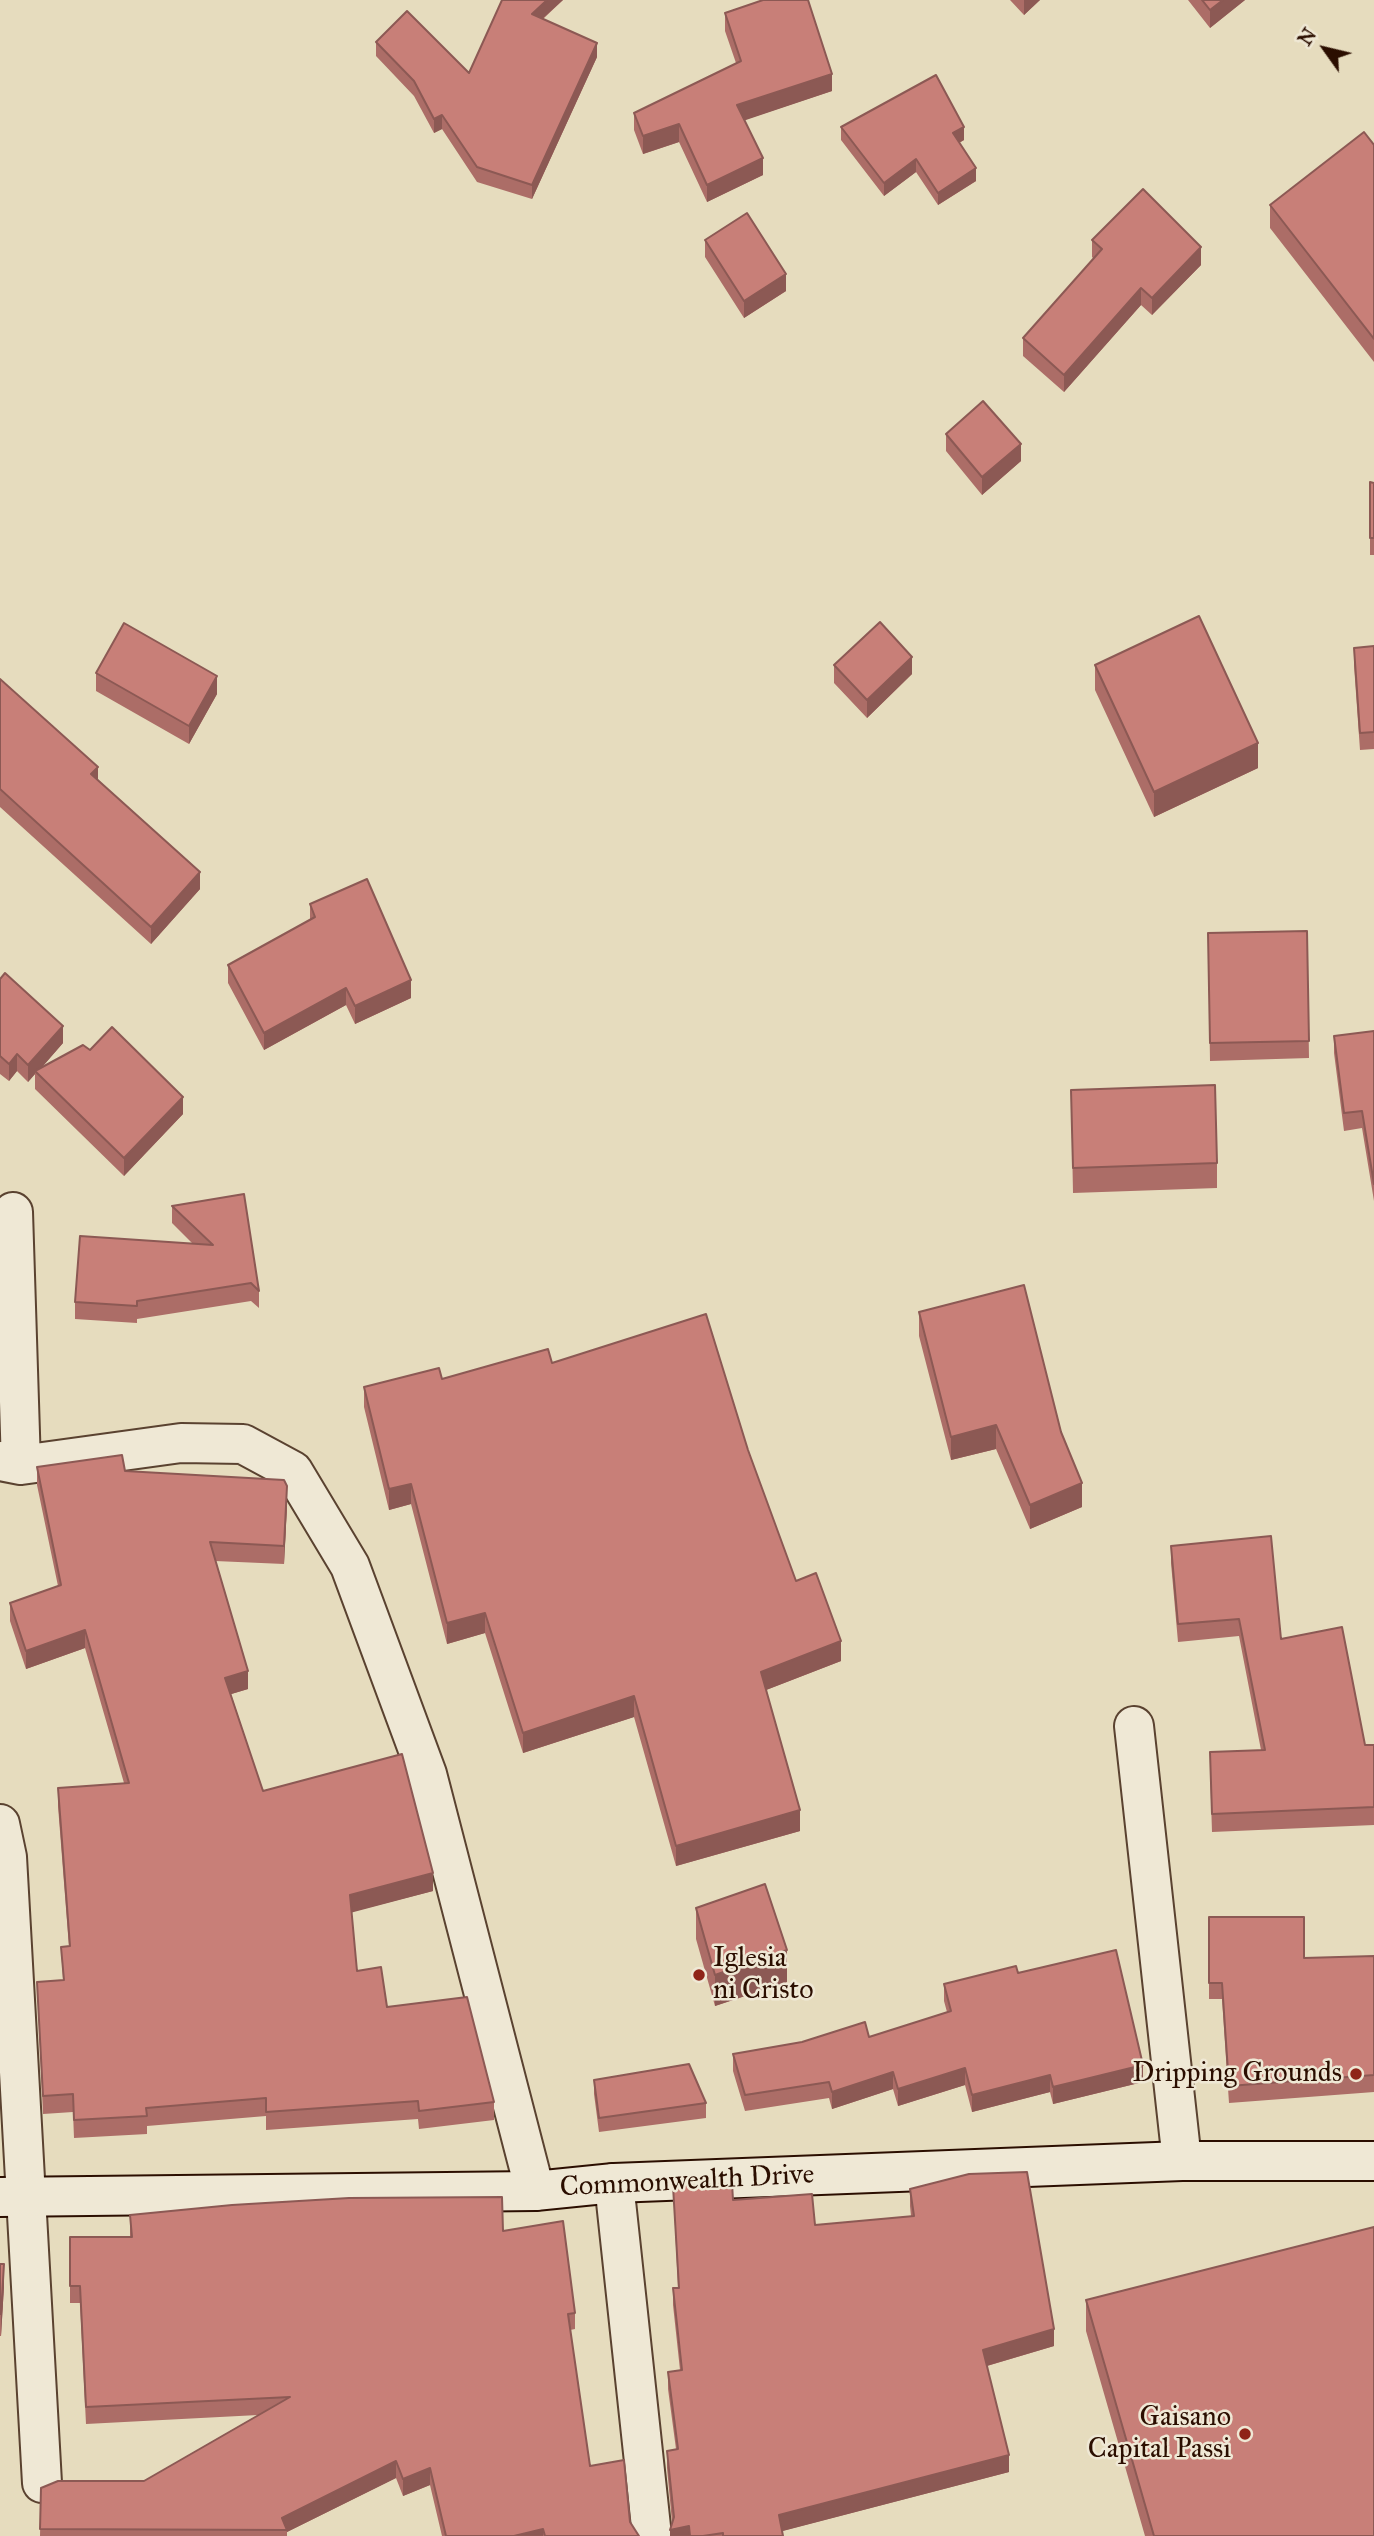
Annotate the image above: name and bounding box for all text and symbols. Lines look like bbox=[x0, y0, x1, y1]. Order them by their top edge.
north arrow bbox=[1290, 14, 1360, 84]
text: N bbox=[1293, 24, 1321, 50]
place label: Iglesia ni Cristo bbox=[713, 1942, 814, 2008]
marker: Iglesia ni Cristo bbox=[691, 1967, 707, 1983]
place label: Dripping Grounds bbox=[1132, 2057, 1342, 2091]
marker: Dripping Grounds bbox=[1348, 2066, 1364, 2082]
street label: Commonwealth Drive bbox=[559, 2159, 815, 2205]
place label: Gaisano Capital Passi bbox=[1088, 2401, 1231, 2467]
marker: Gaisano Capital Passi bbox=[1237, 2426, 1253, 2442]

